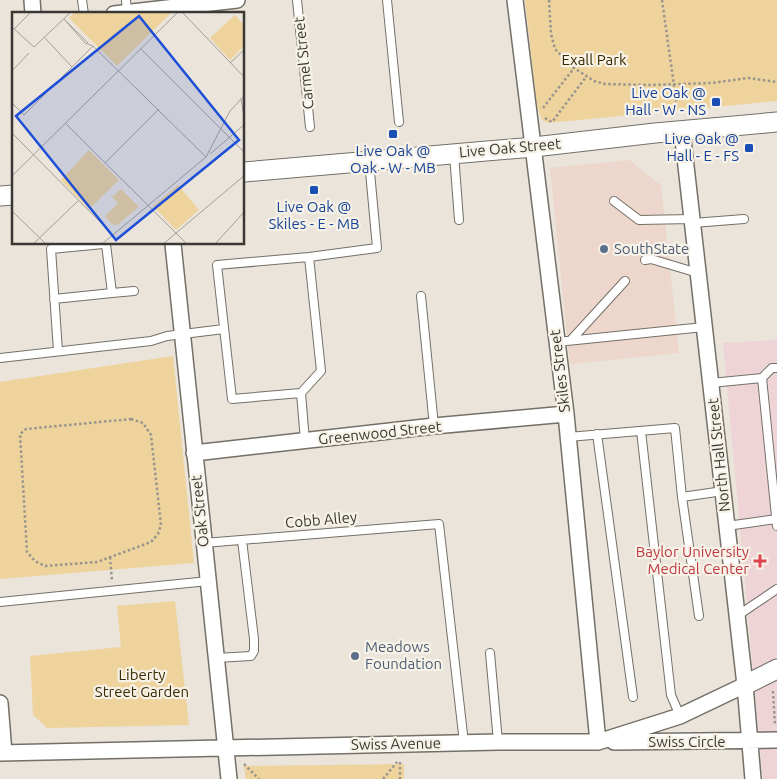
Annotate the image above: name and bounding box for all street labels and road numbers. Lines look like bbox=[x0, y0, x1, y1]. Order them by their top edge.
street label: Carmel Street bbox=[290, 16, 317, 110]
street label: Live Oak Street bbox=[458, 135, 562, 160]
street label: Skiles Street bbox=[546, 329, 573, 413]
street label: North Hall Street bbox=[704, 397, 733, 513]
street label: Greenwood Street bbox=[317, 418, 443, 447]
street label: Oak Street bbox=[187, 474, 212, 548]
street label: Cobb Alley bbox=[284, 508, 358, 531]
street label: Swiss Circle bbox=[648, 733, 726, 750]
street label: Swiss Avenue bbox=[351, 734, 441, 753]

